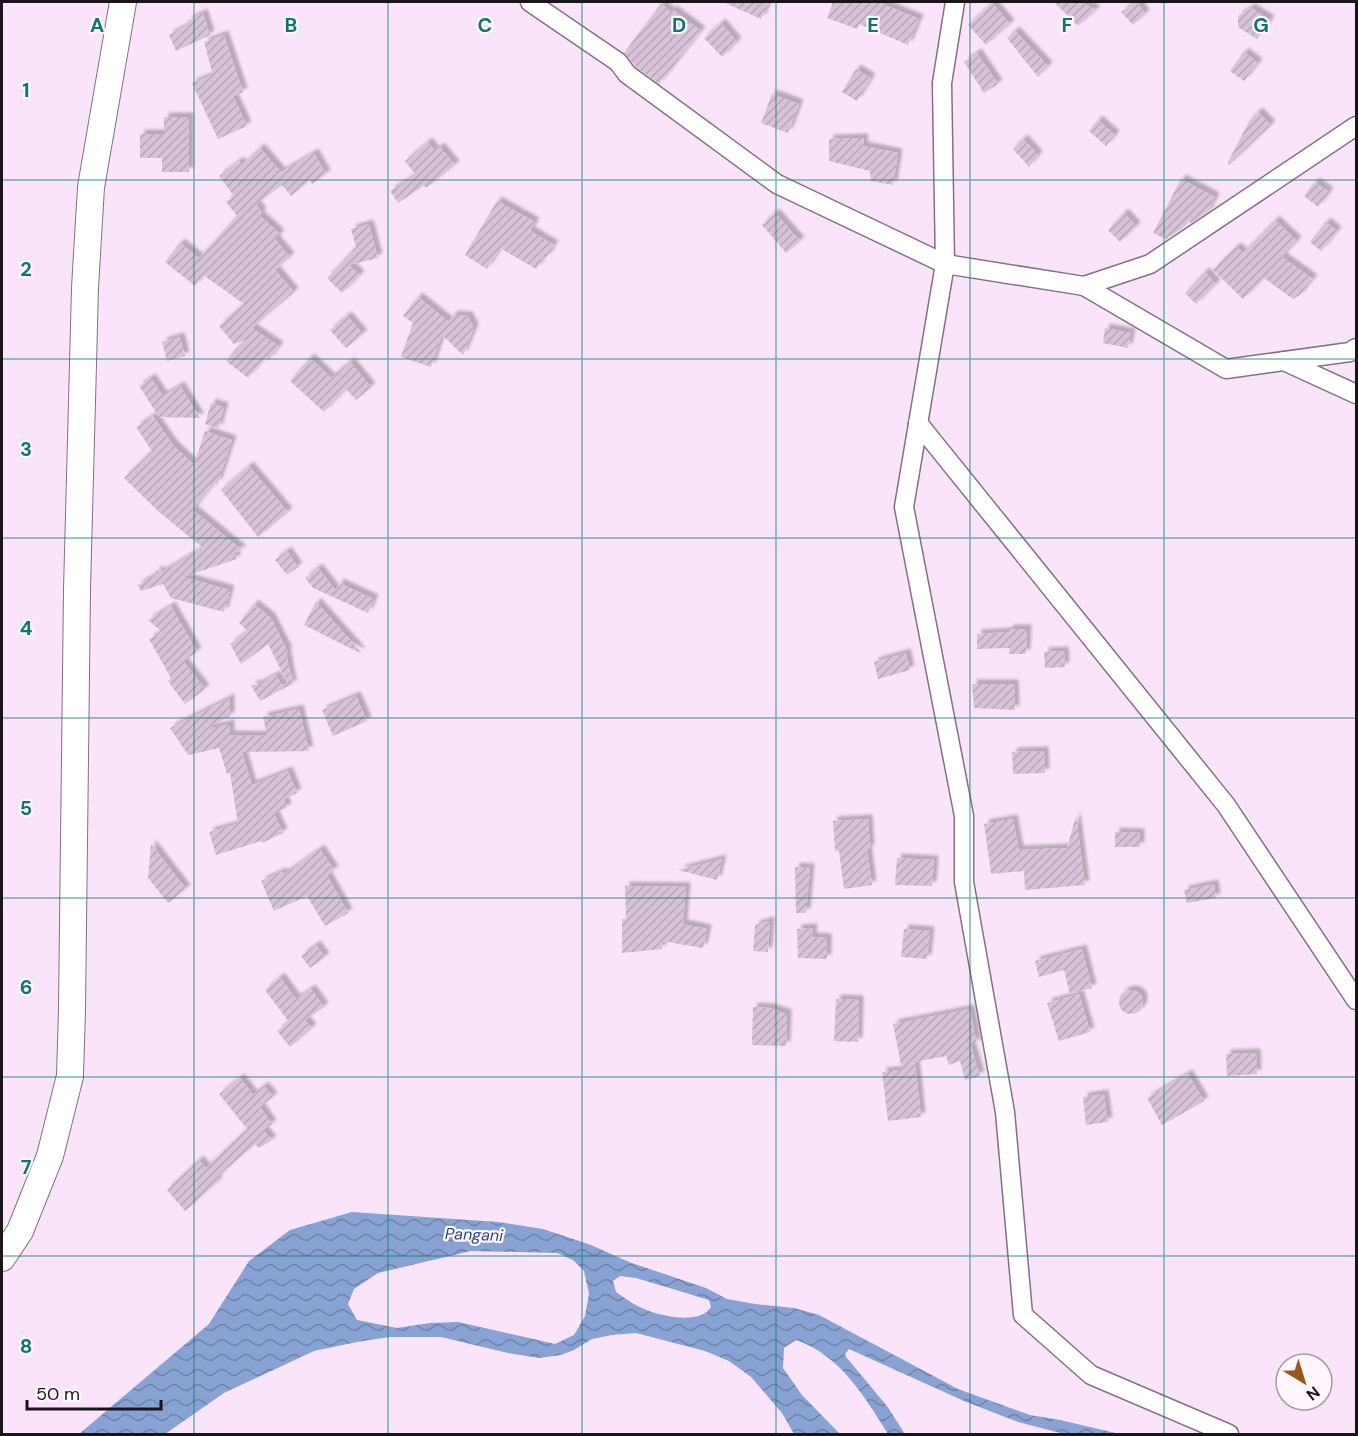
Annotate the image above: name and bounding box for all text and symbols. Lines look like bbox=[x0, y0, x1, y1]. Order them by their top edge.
text: A bbox=[90, 12, 104, 38]
text: B bbox=[285, 12, 297, 38]
text: C bbox=[478, 12, 492, 38]
text: D bbox=[672, 12, 686, 38]
text: E bbox=[867, 12, 879, 38]
text: F bbox=[1061, 12, 1073, 38]
text: G bbox=[1253, 12, 1269, 38]
text: 1 bbox=[22, 77, 30, 103]
text: 2 bbox=[20, 256, 32, 282]
text: 3 bbox=[20, 436, 32, 462]
text: 4 bbox=[20, 615, 33, 641]
text: 5 bbox=[20, 795, 32, 821]
text: 6 bbox=[20, 974, 32, 1000]
text: 7 bbox=[21, 1154, 32, 1180]
water label: Pangani bbox=[445, 1223, 505, 1246]
text: 8 bbox=[20, 1333, 32, 1359]
north arrow bbox=[1274, 1352, 1334, 1412]
scale bar bbox=[27, 1373, 160, 1411]
text: 50 m bbox=[36, 1382, 80, 1406]
text: N bbox=[1302, 1382, 1324, 1405]

